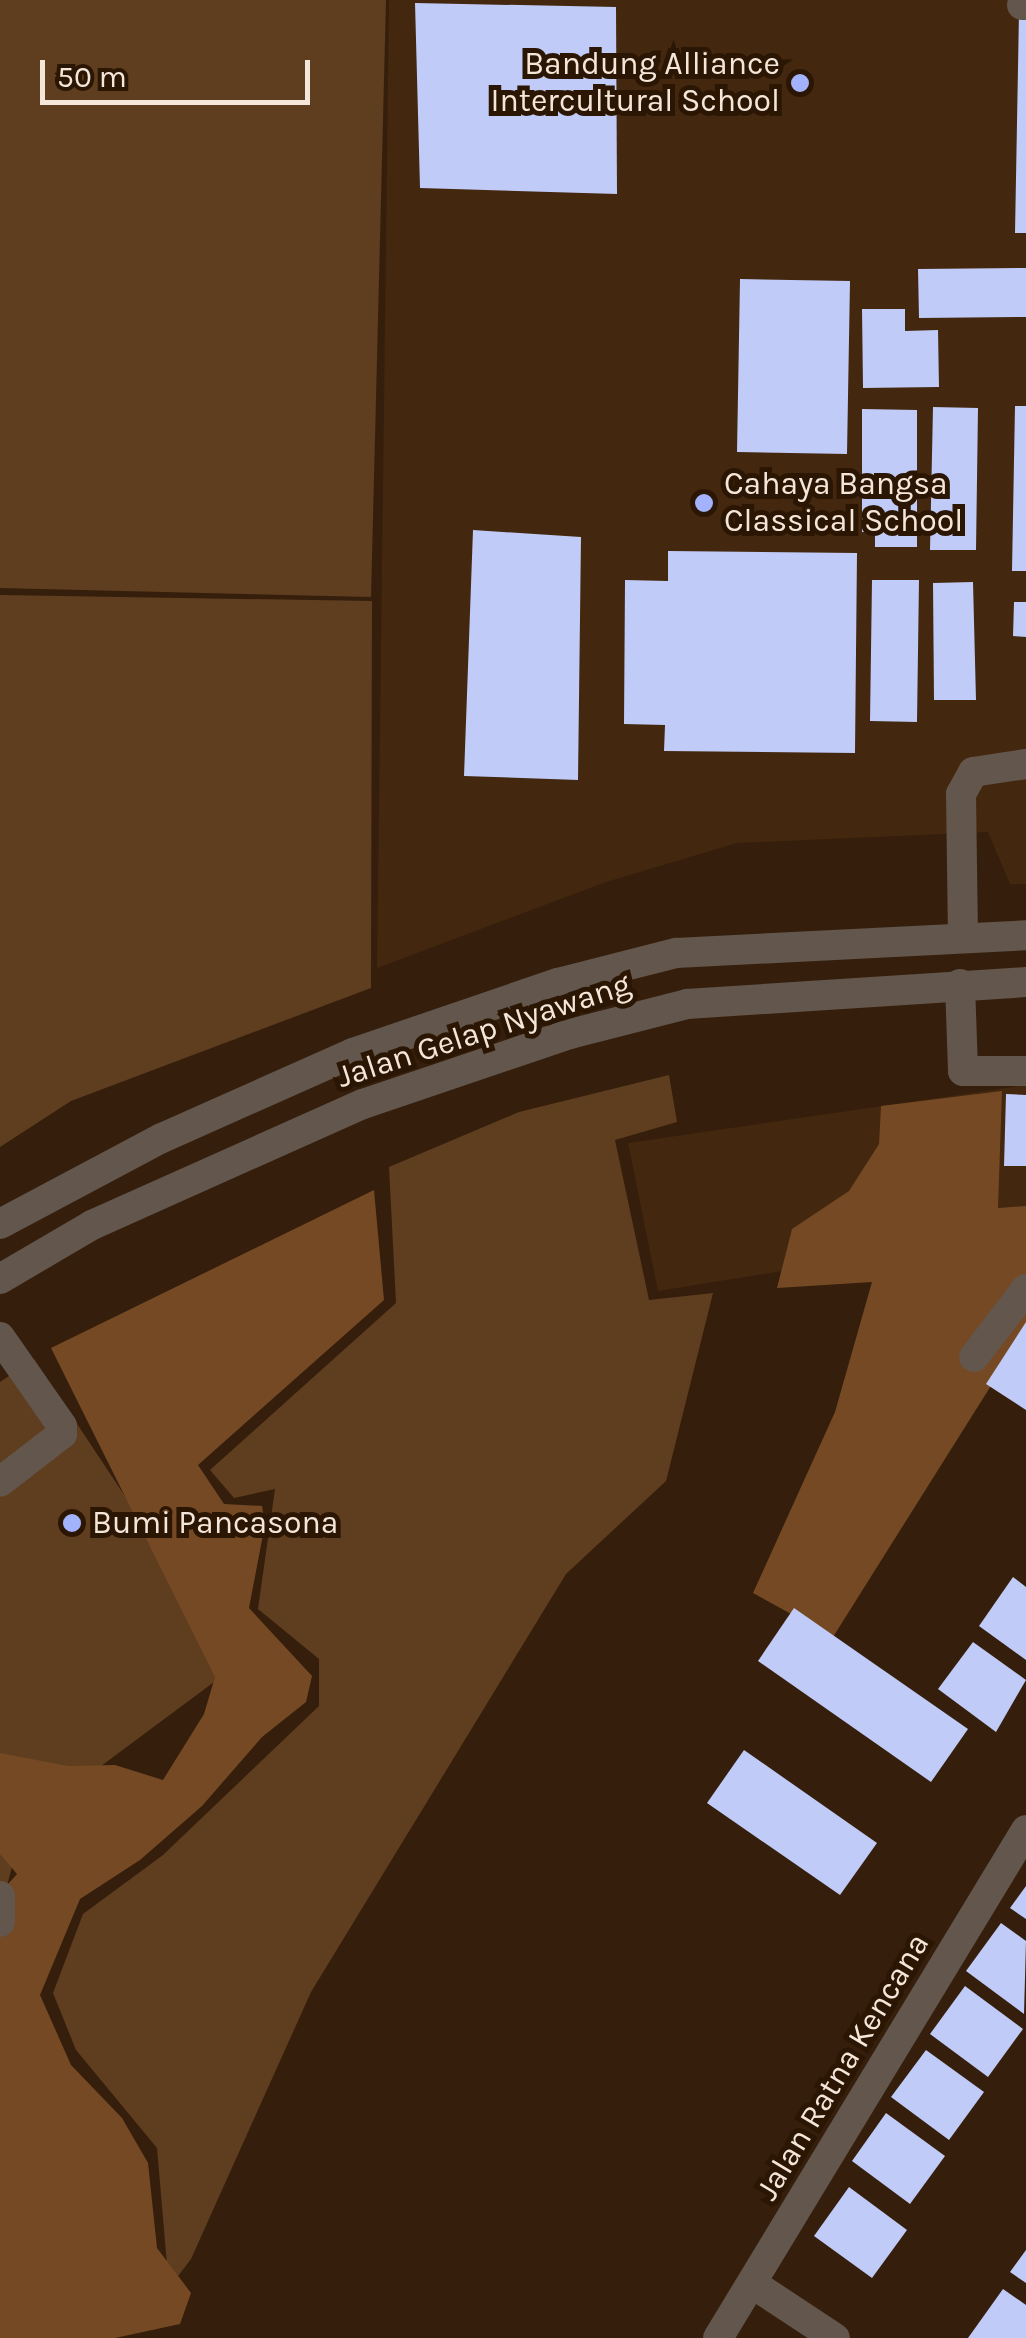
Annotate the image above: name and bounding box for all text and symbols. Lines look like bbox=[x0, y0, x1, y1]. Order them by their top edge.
scale bar bbox=[45, 40, 315, 102]
place label: Bandung Alliance Intercultural School bbox=[491, 46, 780, 121]
text: 50 m bbox=[57, 59, 127, 95]
marker: Bandung Alliance Intercultural School bbox=[789, 72, 811, 94]
place label: Cahaya Bangsa Classical School bbox=[724, 466, 963, 541]
marker: Cahaya Bangsa Classical School bbox=[693, 492, 715, 514]
street label: Jalan Gelap Nyawang bbox=[332, 965, 636, 1097]
place label: Bumi Pancasona bbox=[92, 1504, 338, 1542]
marker: Bumi Pancasona bbox=[61, 1512, 83, 1534]
street label: Jalan Ratna Kencana bbox=[748, 1927, 938, 2207]

